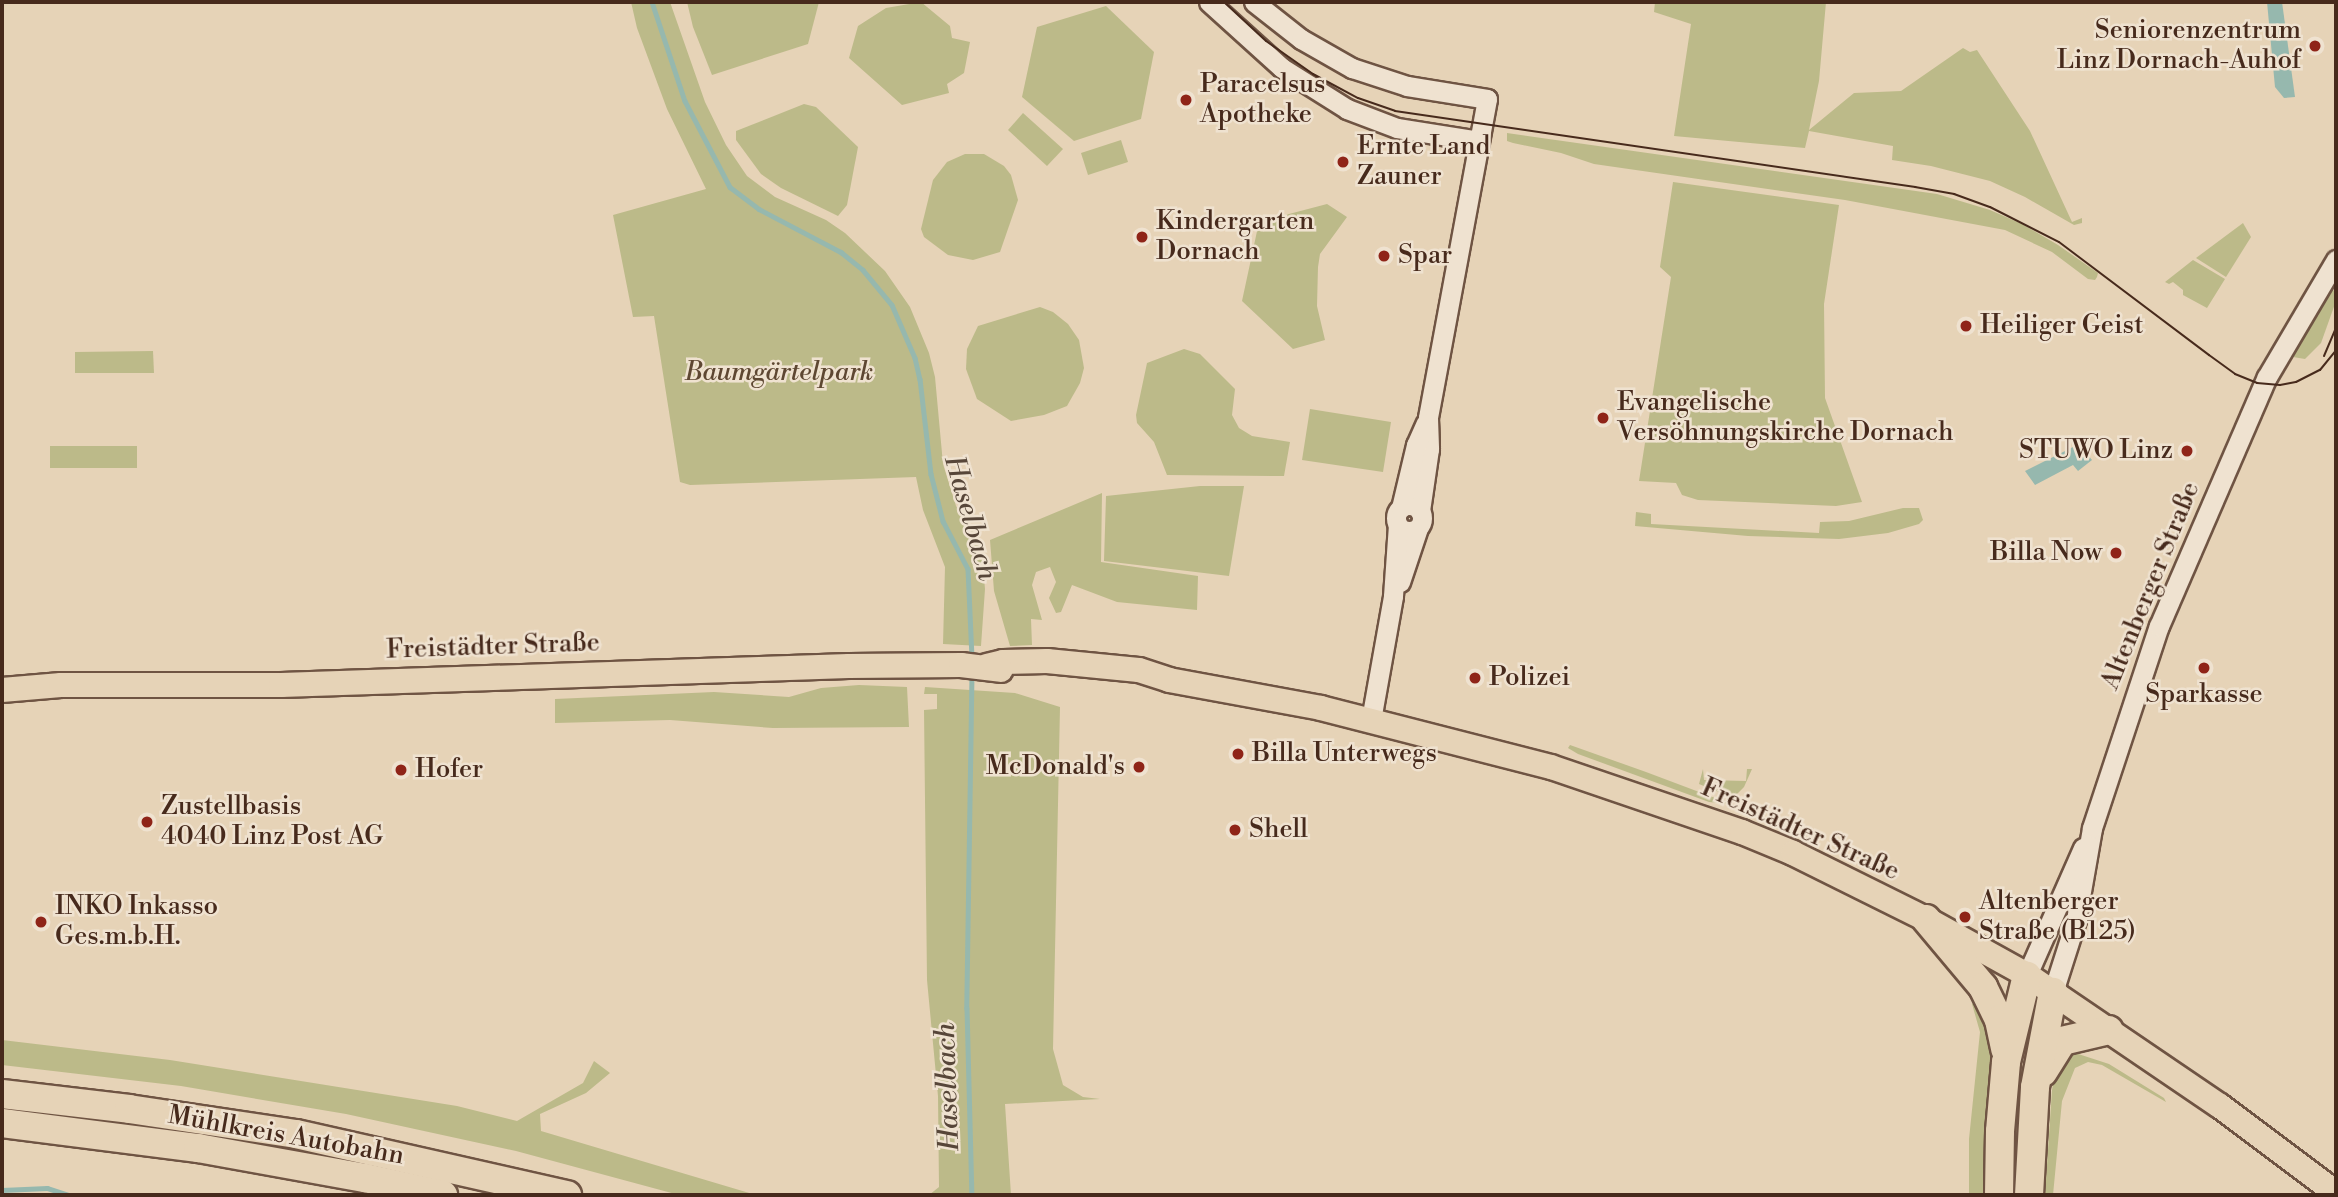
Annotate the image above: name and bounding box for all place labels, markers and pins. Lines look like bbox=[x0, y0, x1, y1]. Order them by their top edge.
place label: Seniorenzentrum Linz Dornach-Auhof bbox=[2057, 15, 2301, 76]
marker: Seniorenzentrum Linz Dornach-Auhof bbox=[2307, 38, 2323, 54]
place label: Paracelsus Apotheke bbox=[1200, 69, 1325, 130]
marker: Paracelsus Apotheke bbox=[1178, 92, 1194, 108]
place label: Ernte Land Zauner bbox=[1357, 131, 1490, 192]
marker: Ernte Land Zauner bbox=[1335, 154, 1351, 170]
place label: Kindergarten Dornach bbox=[1156, 206, 1314, 268]
marker: Kindergarten Dornach bbox=[1134, 229, 1150, 245]
place label: Spar bbox=[1398, 240, 1452, 272]
marker: Spar bbox=[1376, 248, 1392, 264]
place label: Heiliger Geist bbox=[1980, 310, 2143, 342]
marker: Heiliger Geist bbox=[1958, 318, 1974, 334]
place label: Evangelische Versöhnungskirche Dornach bbox=[1617, 387, 1953, 448]
marker: Evangelische Versöhnungskirche Dornach bbox=[1595, 410, 1611, 426]
place label: STUWO Linz bbox=[2019, 435, 2173, 467]
marker: STUWO Linz bbox=[2179, 443, 2195, 459]
place label: Billa Now bbox=[1990, 537, 2102, 569]
marker: Billa Now bbox=[2108, 545, 2124, 561]
marker: Sparkasse bbox=[2196, 660, 2212, 676]
place label: Polizei bbox=[1489, 662, 1570, 694]
marker: Polizei bbox=[1467, 670, 1483, 686]
place label: Sparkasse bbox=[2145, 679, 2263, 711]
place label: Billa Unterwegs bbox=[1252, 738, 1437, 770]
marker: Billa Unterwegs bbox=[1230, 746, 1246, 762]
place label: McDonald's bbox=[986, 751, 1125, 783]
place label: Hofer bbox=[415, 754, 483, 786]
marker: McDonald's bbox=[1131, 759, 1147, 775]
marker: Hofer bbox=[393, 762, 409, 778]
place label: Zustellbasis 4040 Linz Post AG bbox=[161, 791, 383, 852]
marker: Zustellbasis 4040 Linz Post AG bbox=[139, 814, 155, 830]
place label: Shell bbox=[1249, 814, 1308, 846]
marker: Shell bbox=[1227, 822, 1243, 838]
place label: Altenberger Straße (B125) bbox=[1979, 886, 2136, 948]
place label: INKO Inkasso Ges.m.b.H. bbox=[55, 891, 218, 953]
marker: Altenberger Straße (B125) bbox=[1957, 909, 1973, 925]
marker: INKO Inkasso Ges.m.b.H. bbox=[33, 914, 49, 930]

